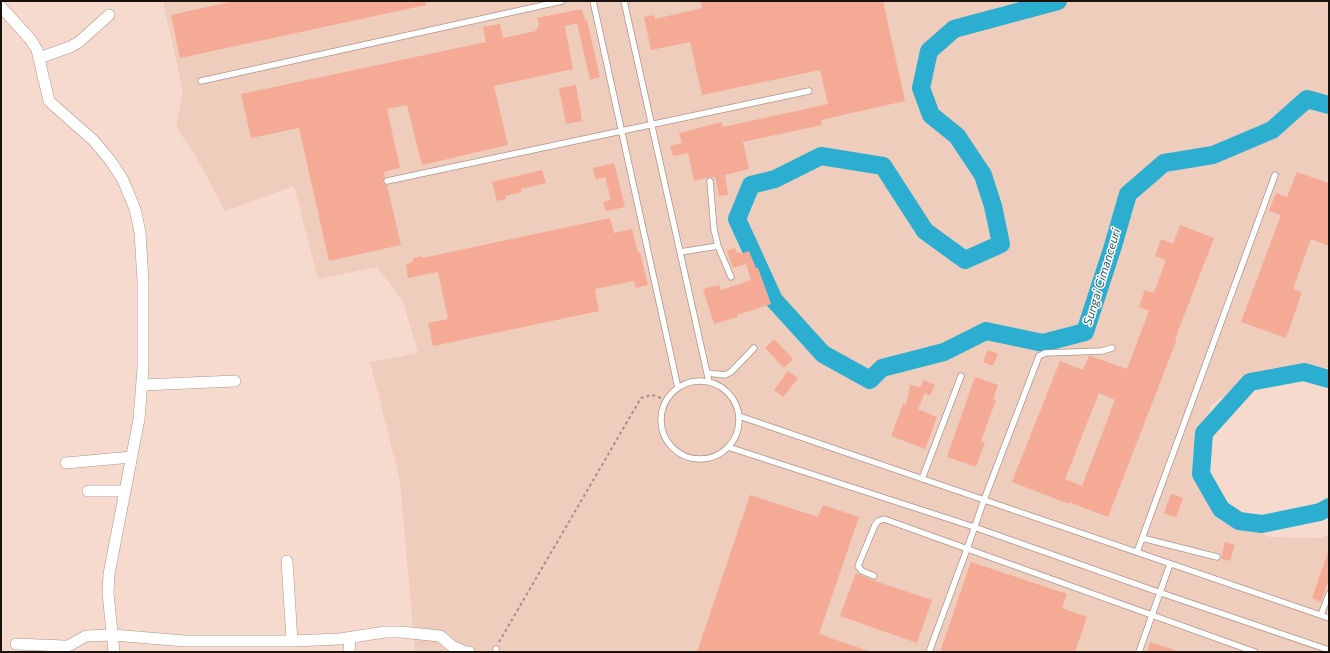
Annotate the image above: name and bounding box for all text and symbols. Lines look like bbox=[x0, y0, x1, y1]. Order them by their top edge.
water label: Sungai Cimanceuri bbox=[1080, 227, 1124, 327]

